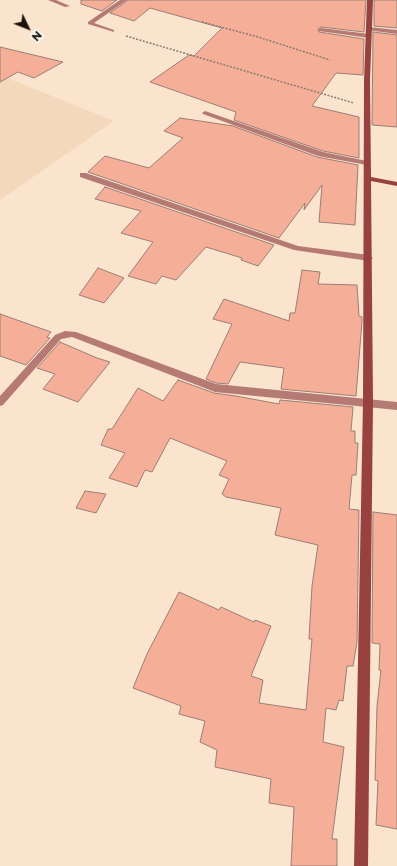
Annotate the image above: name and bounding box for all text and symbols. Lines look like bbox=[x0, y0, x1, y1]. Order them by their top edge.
north arrow bbox=[8, 8, 48, 48]
text: N bbox=[29, 28, 45, 44]

